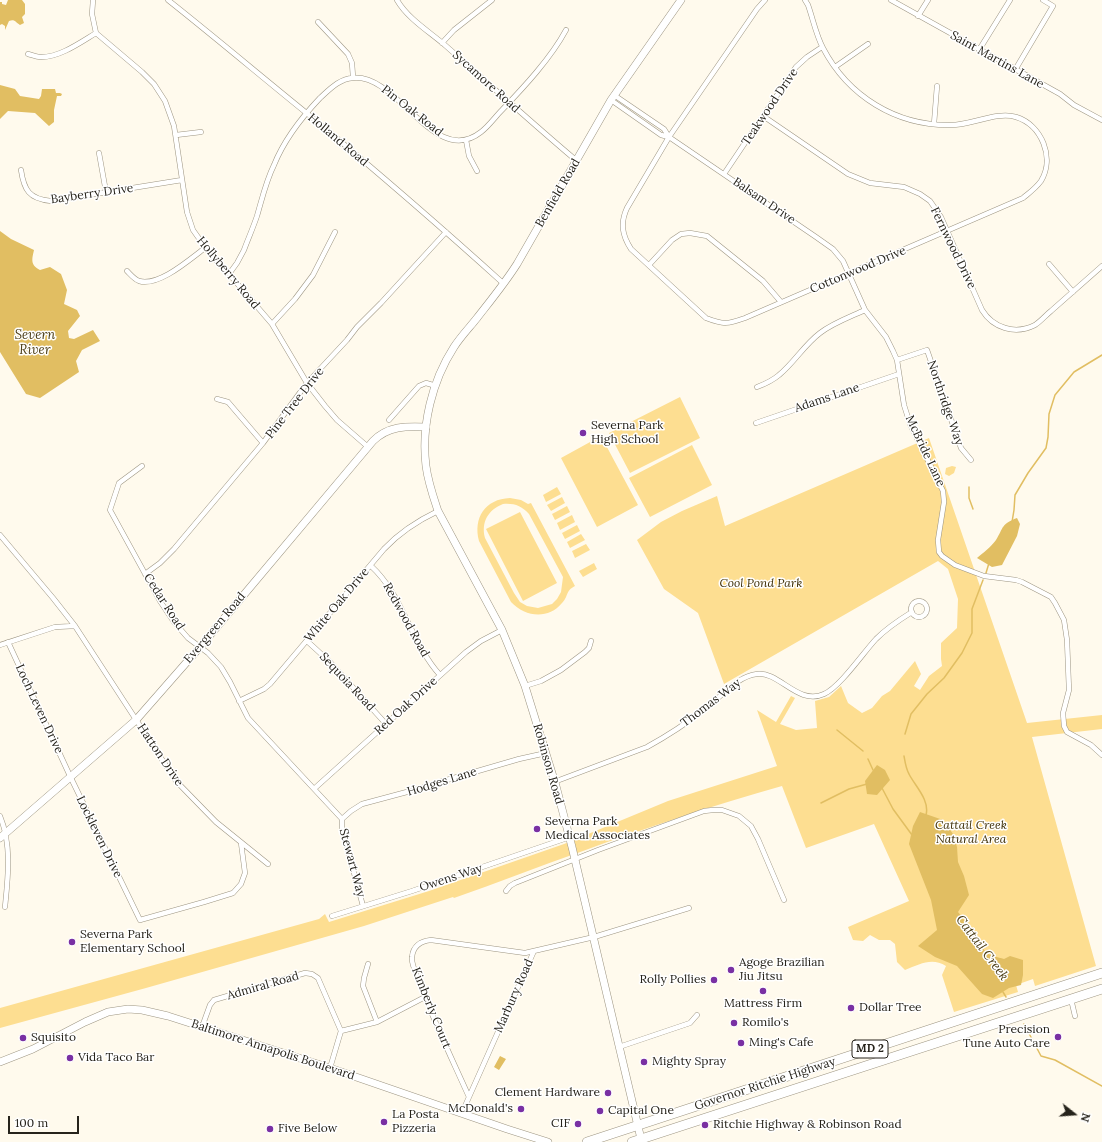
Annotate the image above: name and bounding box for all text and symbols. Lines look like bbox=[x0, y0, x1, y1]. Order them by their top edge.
street label: Saint Martins Lane bbox=[948, 28, 1046, 92]
street label: Sycamore Road bbox=[449, 48, 523, 116]
street label: Teakwood Drive bbox=[739, 66, 801, 148]
street label: Pin Oak Road bbox=[378, 82, 446, 140]
street label: Holland Road bbox=[305, 111, 371, 169]
street label: Benfield Road bbox=[533, 156, 583, 230]
street label: Balsam Drive bbox=[730, 175, 798, 227]
street label: Bayberry Drive bbox=[50, 181, 134, 207]
street label: Fernwood Drive bbox=[927, 205, 979, 291]
street label: Hollyberry Road bbox=[193, 234, 263, 312]
street label: Cottonwood Drive bbox=[808, 243, 908, 297]
water label: Severn River bbox=[15, 327, 55, 358]
street label: Northridge Way bbox=[924, 359, 966, 447]
street label: Pine Tree Drive bbox=[263, 365, 327, 441]
street label: Adams Lane bbox=[793, 380, 861, 416]
street label: McBride Lane bbox=[902, 413, 948, 489]
place label: Severna Park High School bbox=[591, 419, 664, 447]
marker: Severna Park High School bbox=[578, 428, 588, 438]
street label: White Oak Drive bbox=[302, 565, 372, 645]
street label: Cedar Road bbox=[140, 571, 188, 633]
park label: Cool Pond Park bbox=[720, 577, 802, 591]
street label: Redwood Road bbox=[380, 580, 432, 660]
street label: Evergreen Road bbox=[181, 590, 249, 666]
street label: Sequoia Road bbox=[316, 650, 378, 714]
street label: Loch Leven Drive bbox=[12, 662, 66, 756]
street label: Red Oak Drive bbox=[372, 674, 440, 738]
street label: Thomas Way bbox=[678, 676, 744, 730]
street label: Hatton Drive bbox=[134, 721, 186, 789]
street label: Robinson Road bbox=[530, 722, 566, 806]
street label: Hodges Lane bbox=[405, 765, 479, 799]
street label: Lockleven Drive bbox=[73, 794, 125, 880]
place label: Severna Park Medical Associates bbox=[545, 815, 650, 843]
park label: Cattail Creek Natural Area bbox=[935, 819, 1007, 847]
marker: Severna Park Medical Associates bbox=[532, 824, 542, 834]
street label: Stewart Way bbox=[336, 827, 368, 899]
street label: Owens Way bbox=[418, 861, 484, 895]
water label: Cattail Creek bbox=[952, 912, 1012, 984]
place label: Severna Park Elementary School bbox=[80, 928, 185, 956]
marker: Severna Park Elementary School bbox=[67, 937, 77, 947]
place label: Agoge Brazilian Jiu Jitsu bbox=[739, 956, 825, 984]
street label: Marbury Road bbox=[491, 957, 537, 1035]
street label: Kimberly Court bbox=[408, 965, 454, 1051]
marker: Agoge Brazilian Jiu Jitsu bbox=[726, 965, 736, 975]
street label: Admiral Road bbox=[225, 969, 301, 1003]
place label: Rolly Pollies bbox=[639, 973, 706, 987]
marker: Rolly Pollies bbox=[709, 975, 719, 985]
marker: Mattress Firm bbox=[758, 986, 768, 996]
place label: Mattress Firm bbox=[724, 997, 802, 1011]
place label: Dollar Tree bbox=[859, 1001, 922, 1015]
marker: Dollar Tree bbox=[846, 1003, 856, 1013]
place label: Romilo's bbox=[742, 1016, 789, 1030]
street label: Baltimore Annapolis Boulevard bbox=[189, 1017, 357, 1083]
marker: Romilo's bbox=[729, 1018, 739, 1028]
place label: Precision Tune Auto Care bbox=[963, 1023, 1050, 1051]
place label: Squisito bbox=[31, 1031, 76, 1045]
marker: Precision Tune Auto Care bbox=[1053, 1032, 1063, 1042]
marker: Squisito bbox=[18, 1033, 28, 1043]
place label: Ming's Cafe bbox=[749, 1036, 814, 1050]
marker: Ming's Cafe bbox=[736, 1038, 746, 1048]
road number: MD 2 bbox=[852, 1040, 888, 1058]
place label: Vida Taco Bar bbox=[78, 1051, 154, 1065]
marker: Vida Taco Bar bbox=[65, 1053, 75, 1063]
street label: Governor Ritchie Highway bbox=[693, 1054, 837, 1114]
place label: Mighty Spray bbox=[652, 1055, 726, 1069]
marker: Mighty Spray bbox=[639, 1057, 649, 1067]
place label: Clement Hardware bbox=[495, 1086, 600, 1100]
marker: Clement Hardware bbox=[603, 1088, 613, 1098]
north arrow bbox=[1054, 1094, 1094, 1134]
place label: McDonald's bbox=[448, 1102, 513, 1116]
marker: McDonald's bbox=[516, 1104, 526, 1114]
place label: Capital One bbox=[608, 1104, 674, 1118]
marker: Capital One bbox=[595, 1106, 605, 1116]
scale bar bbox=[10, 1108, 81, 1134]
place label: La Posta Pizzeria bbox=[392, 1108, 439, 1136]
text: N bbox=[1078, 1111, 1093, 1124]
text: 100 m bbox=[15, 1115, 48, 1130]
marker: La Posta Pizzeria bbox=[379, 1117, 389, 1127]
place label: CIF bbox=[551, 1117, 570, 1131]
place label: Ritchie Highway & Robinson Road bbox=[713, 1118, 902, 1132]
marker: CIF bbox=[573, 1119, 583, 1129]
marker: Ritchie Highway & Robinson Road bbox=[700, 1120, 710, 1130]
place label: Five Below bbox=[278, 1122, 337, 1136]
marker: Five Below bbox=[265, 1124, 275, 1134]

